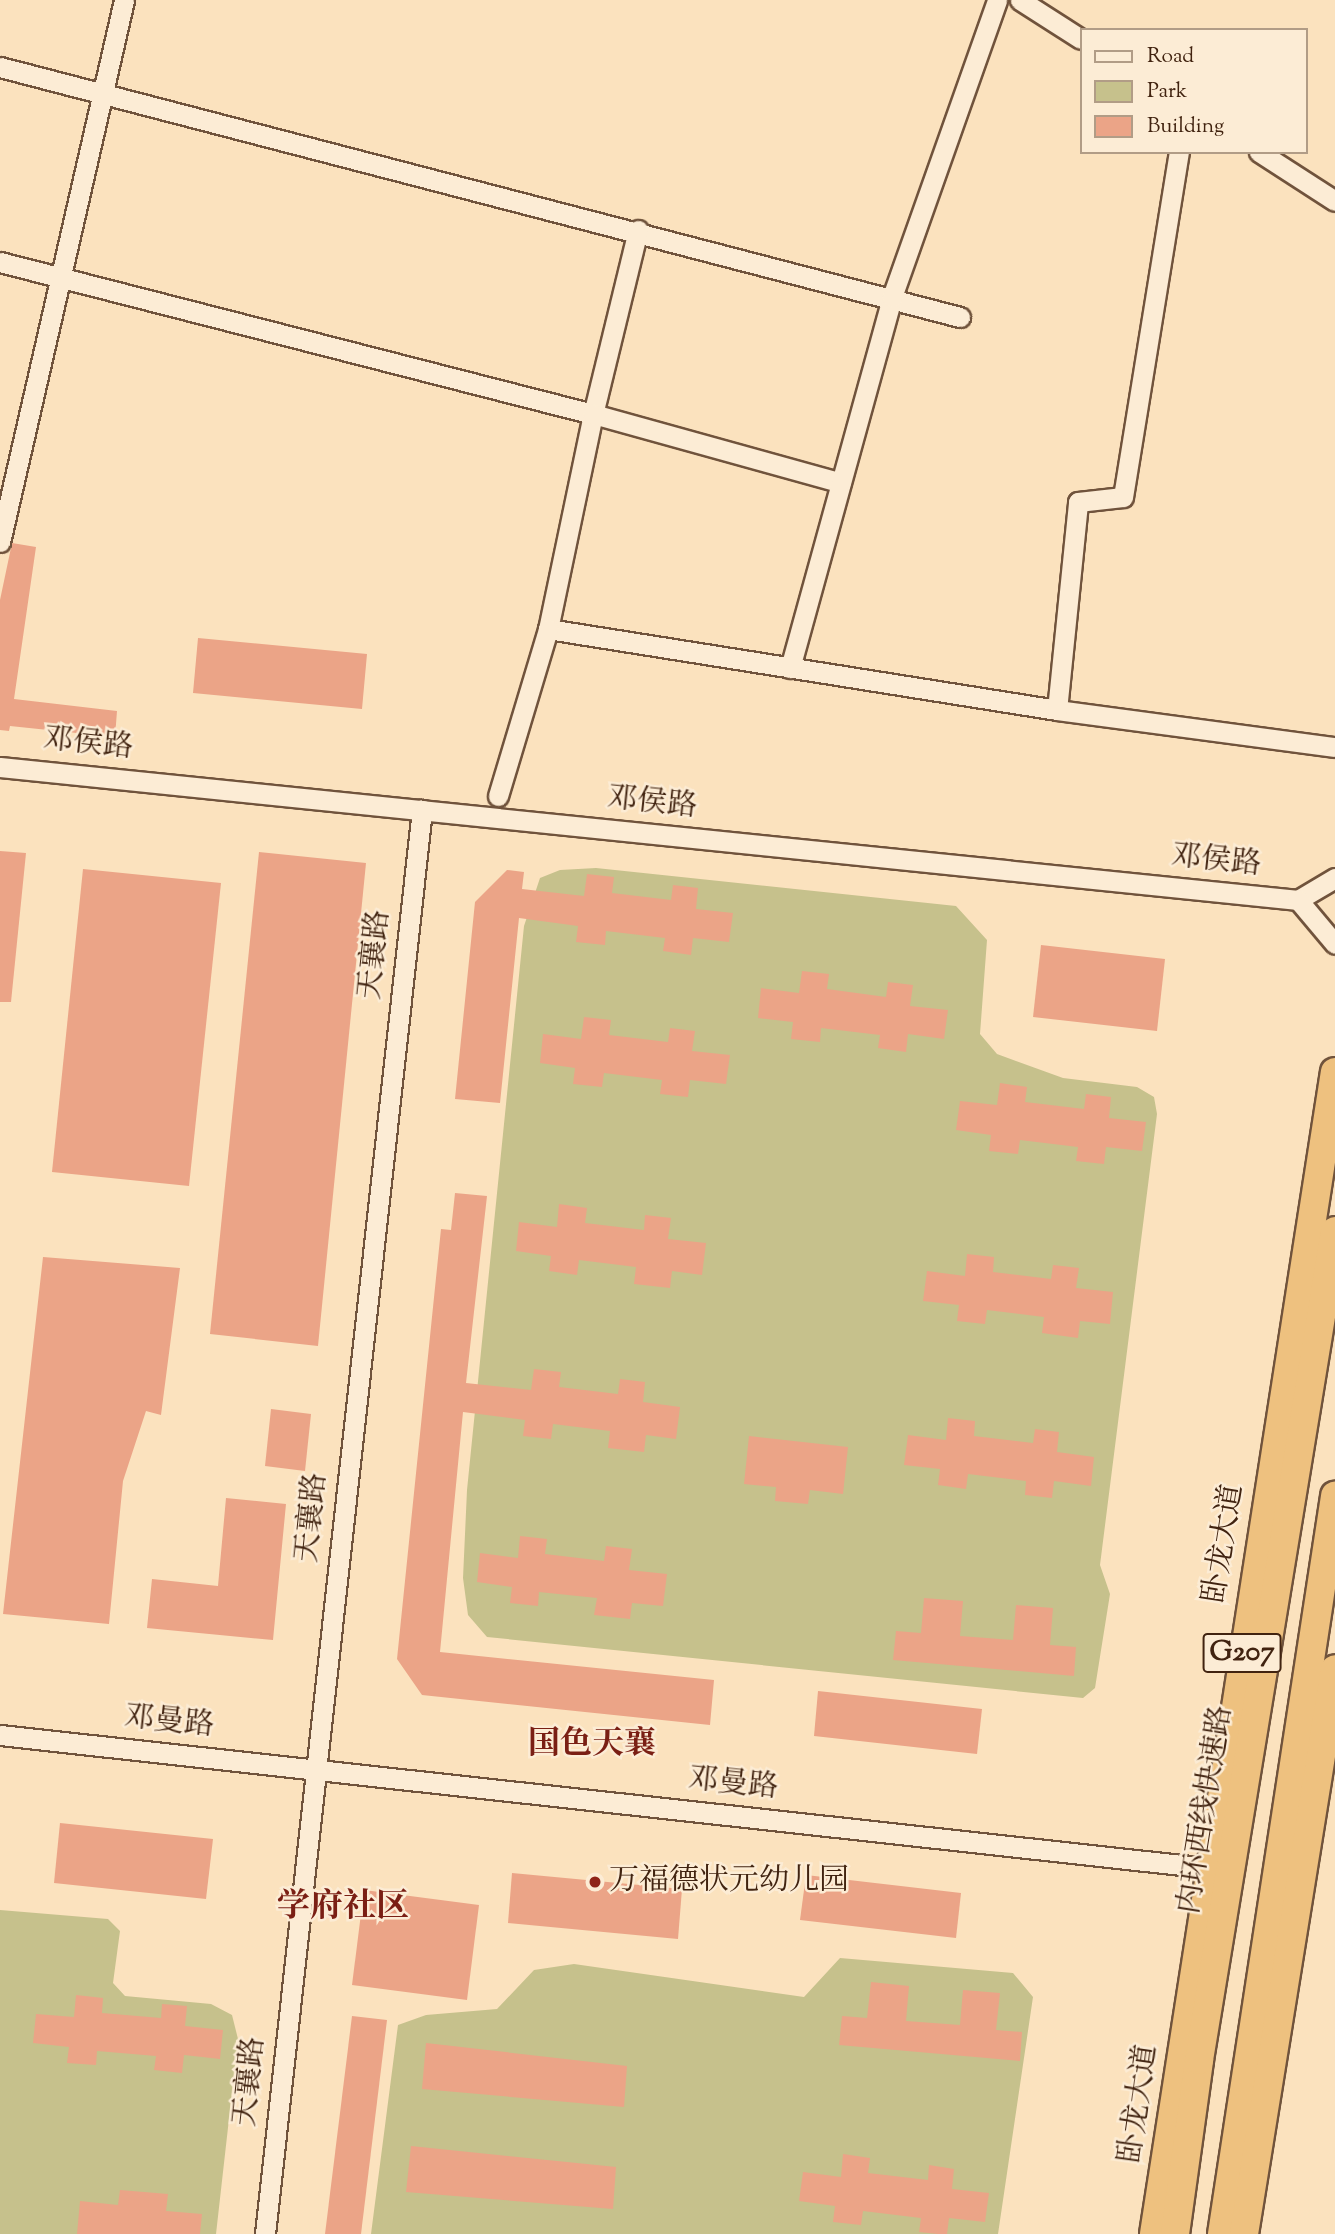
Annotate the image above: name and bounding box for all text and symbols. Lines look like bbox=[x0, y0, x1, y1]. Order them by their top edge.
legend bbox=[1080, 28, 1307, 154]
text: Road bbox=[1147, 42, 1194, 72]
text: Park bbox=[1147, 77, 1187, 107]
text: Building bbox=[1147, 112, 1224, 142]
street label: 邓侯路 bbox=[41, 722, 135, 768]
street label: 邓侯路 bbox=[605, 781, 699, 827]
street label: 邓侯路 bbox=[1169, 839, 1263, 885]
street label: 天襄路 bbox=[353, 908, 399, 1002]
street label: 天襄路 bbox=[290, 1471, 336, 1565]
street label: 卧龙大道 bbox=[1198, 1482, 1252, 1606]
road number: G207 bbox=[1202, 1628, 1282, 1678]
street label: 邓曼路 bbox=[122, 1700, 216, 1746]
street label: 内环西线快速路 bbox=[1173, 1703, 1241, 1917]
district label: 国色天襄 bbox=[528, 1726, 656, 1764]
street label: 邓曼路 bbox=[686, 1762, 780, 1808]
place label: 万福德状元幼儿园 bbox=[609, 1864, 849, 1900]
marker: 万福德状元幼儿园 bbox=[587, 1874, 603, 1890]
district label: 学府社区 bbox=[277, 1889, 409, 1929]
street label: 天襄路 bbox=[228, 2035, 274, 2129]
street label: 卧龙大道 bbox=[1114, 2042, 1166, 2166]

